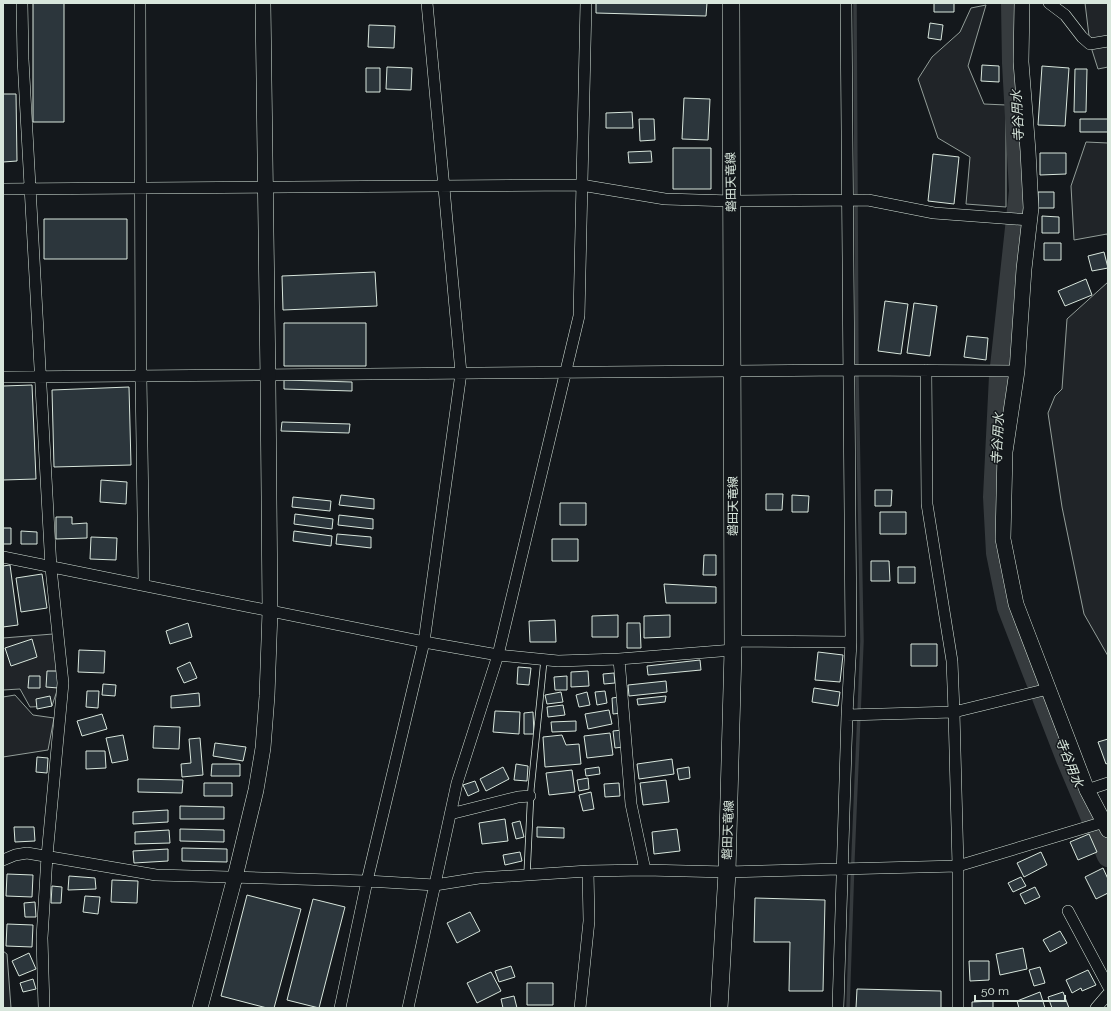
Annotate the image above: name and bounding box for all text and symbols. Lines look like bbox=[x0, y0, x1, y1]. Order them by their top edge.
water label: 寺谷用水 bbox=[1009, 88, 1026, 142]
street label: 磐田天竜線 bbox=[723, 152, 739, 212]
water label: 寺谷用水 bbox=[989, 411, 1006, 465]
street label: 磐田天竜線 bbox=[726, 476, 740, 536]
water label: 寺谷用水 bbox=[1053, 735, 1087, 791]
street label: 磐田天竜線 bbox=[720, 800, 736, 860]
scale bar bbox=[975, 977, 1065, 1003]
text: 50 m bbox=[981, 984, 1009, 998]

